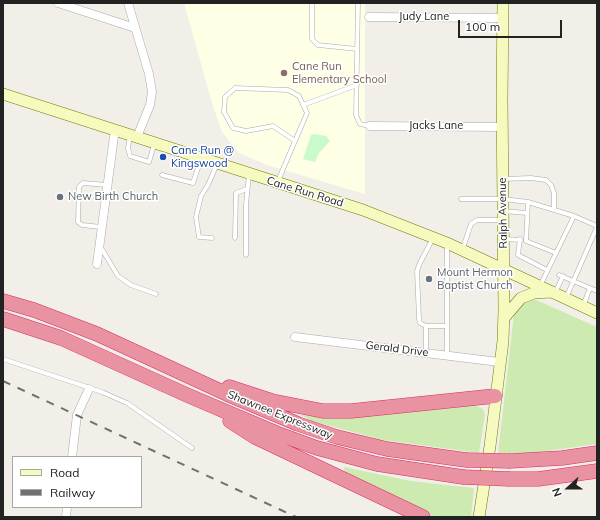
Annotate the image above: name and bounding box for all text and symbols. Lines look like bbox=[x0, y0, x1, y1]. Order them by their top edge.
street label: Judy Lane bbox=[399, 10, 449, 24]
scale bar bbox=[460, 12, 564, 38]
text: 100 m bbox=[465, 19, 500, 34]
place label: Cane Run Elementary School bbox=[292, 60, 387, 86]
marker: Cane Run Elementary School bbox=[279, 68, 289, 78]
street label: Jacks Lane bbox=[409, 119, 463, 133]
place label: Cane Run @ Kingswood bbox=[171, 144, 234, 170]
marker: Cane Run @ Kingswood bbox=[158, 152, 168, 162]
street label: Cane Run Road bbox=[265, 174, 345, 210]
street label: Ralph Avenue bbox=[496, 177, 510, 249]
place label: New Birth Church bbox=[68, 190, 158, 204]
marker: New Birth Church bbox=[55, 192, 65, 202]
place label: Mount Hermon Baptist Church bbox=[437, 266, 513, 292]
marker: Mount Hermon Baptist Church bbox=[424, 274, 434, 284]
street label: Gerald Drive bbox=[365, 339, 429, 359]
street label: Shawnee Expressway bbox=[226, 388, 334, 442]
legend bbox=[12, 456, 142, 508]
text: Road bbox=[50, 465, 79, 480]
north arrow bbox=[548, 468, 588, 508]
text: Railway bbox=[50, 485, 95, 500]
text: N bbox=[549, 486, 565, 499]

